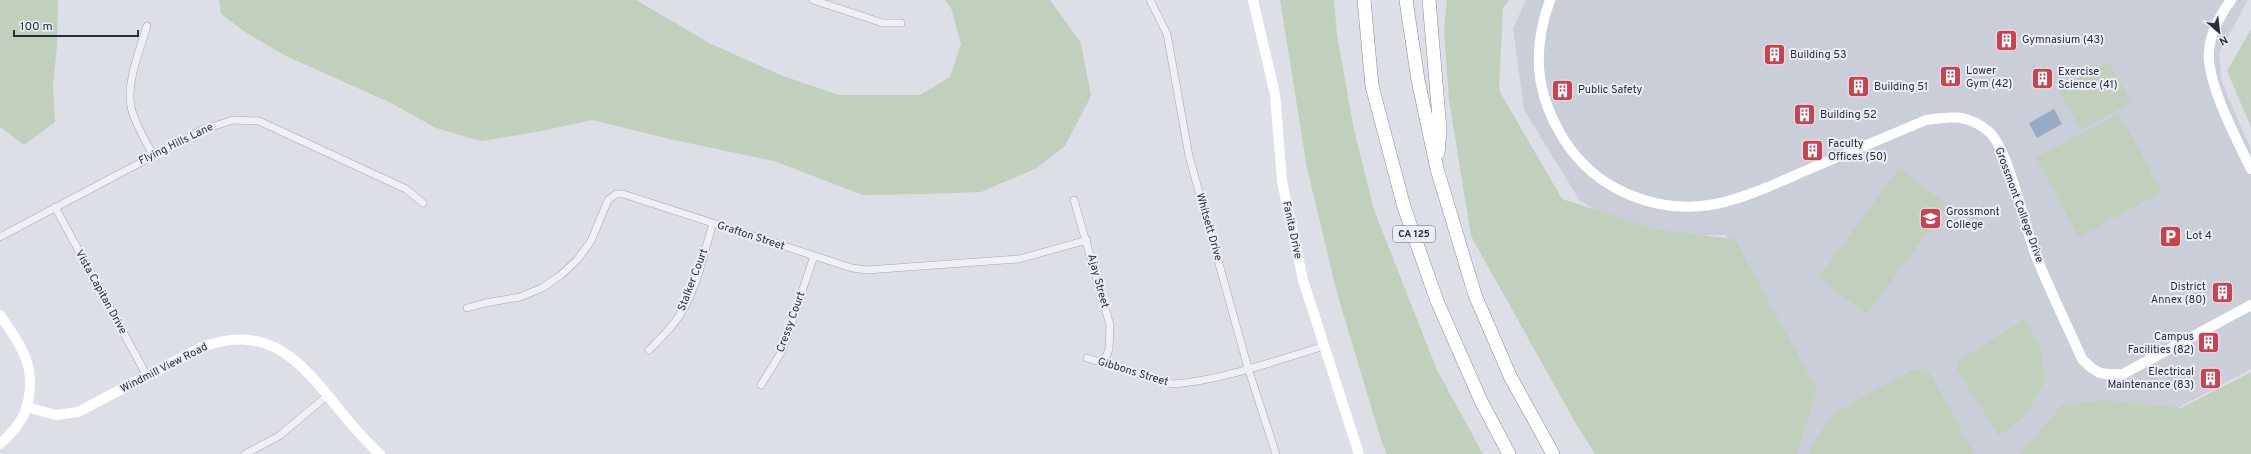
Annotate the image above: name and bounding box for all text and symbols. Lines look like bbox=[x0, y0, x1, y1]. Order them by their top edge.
scale bar bbox=[14, 12, 138, 38]
north arrow bbox=[2199, 12, 2239, 52]
text: 100 m bbox=[20, 19, 53, 35]
building icon: Gymnasium (43) bbox=[1994, 27, 2020, 53]
text: N bbox=[2216, 32, 2230, 48]
place label: Gymnasium (43) bbox=[2022, 33, 2104, 47]
building icon: Building 53 bbox=[1762, 42, 1788, 68]
place label: Building 53 bbox=[1790, 48, 1847, 62]
building icon: Lower Gym (42) bbox=[1937, 64, 1963, 90]
place label: Lower Gym (42) bbox=[1966, 64, 2012, 91]
building icon: Exercise Science (41) bbox=[2030, 65, 2056, 91]
place label: Exercise Science (41) bbox=[2058, 65, 2118, 92]
building icon: Building 51 bbox=[1845, 74, 1871, 100]
building icon: Public Safety bbox=[1550, 77, 1576, 103]
place label: Building 51 bbox=[1874, 80, 1928, 94]
place label: Public Safety bbox=[1578, 83, 1642, 97]
building icon: Building 52 bbox=[1791, 102, 1817, 128]
place label: Building 52 bbox=[1820, 108, 1877, 122]
street label: Flying Hills Lane bbox=[136, 120, 216, 168]
building icon: Faculty Offices (50) bbox=[1799, 137, 1825, 163]
place label: Faculty Offices (50) bbox=[1828, 137, 1887, 164]
street label: Grossmont College Drive bbox=[1992, 145, 2046, 265]
street label: Whitsett Drive bbox=[1193, 191, 1225, 263]
street label: Fanita Drive bbox=[1279, 200, 1305, 260]
school or university icon: Grossmont College bbox=[1918, 205, 1944, 231]
place label: Grossmont College bbox=[1946, 205, 2000, 232]
street label: Grafton Street bbox=[715, 218, 787, 254]
parking icon: Lot 4 bbox=[2158, 223, 2184, 249]
road number: CA 125 bbox=[1393, 226, 1435, 242]
place label: Lot 4 bbox=[2186, 229, 2212, 243]
street label: Vista Capitan Drive bbox=[72, 247, 130, 337]
street label: Stalker Court bbox=[675, 247, 711, 313]
street label: Ajay Street bbox=[1084, 253, 1112, 309]
place label: District Annex (80) bbox=[2151, 280, 2206, 307]
building icon: District Annex (80) bbox=[2209, 280, 2235, 306]
street label: Cressy Court bbox=[774, 290, 808, 354]
place label: Campus Facilities (82) bbox=[2128, 330, 2194, 357]
building icon: Campus Facilities (82) bbox=[2196, 330, 2222, 356]
street label: Windmill View Road bbox=[118, 340, 210, 396]
street label: Gibbons Street bbox=[1096, 355, 1170, 389]
place label: Electrical Maintenance (83) bbox=[2107, 365, 2194, 392]
building icon: Electrical Maintenance (83) bbox=[2197, 365, 2223, 391]

